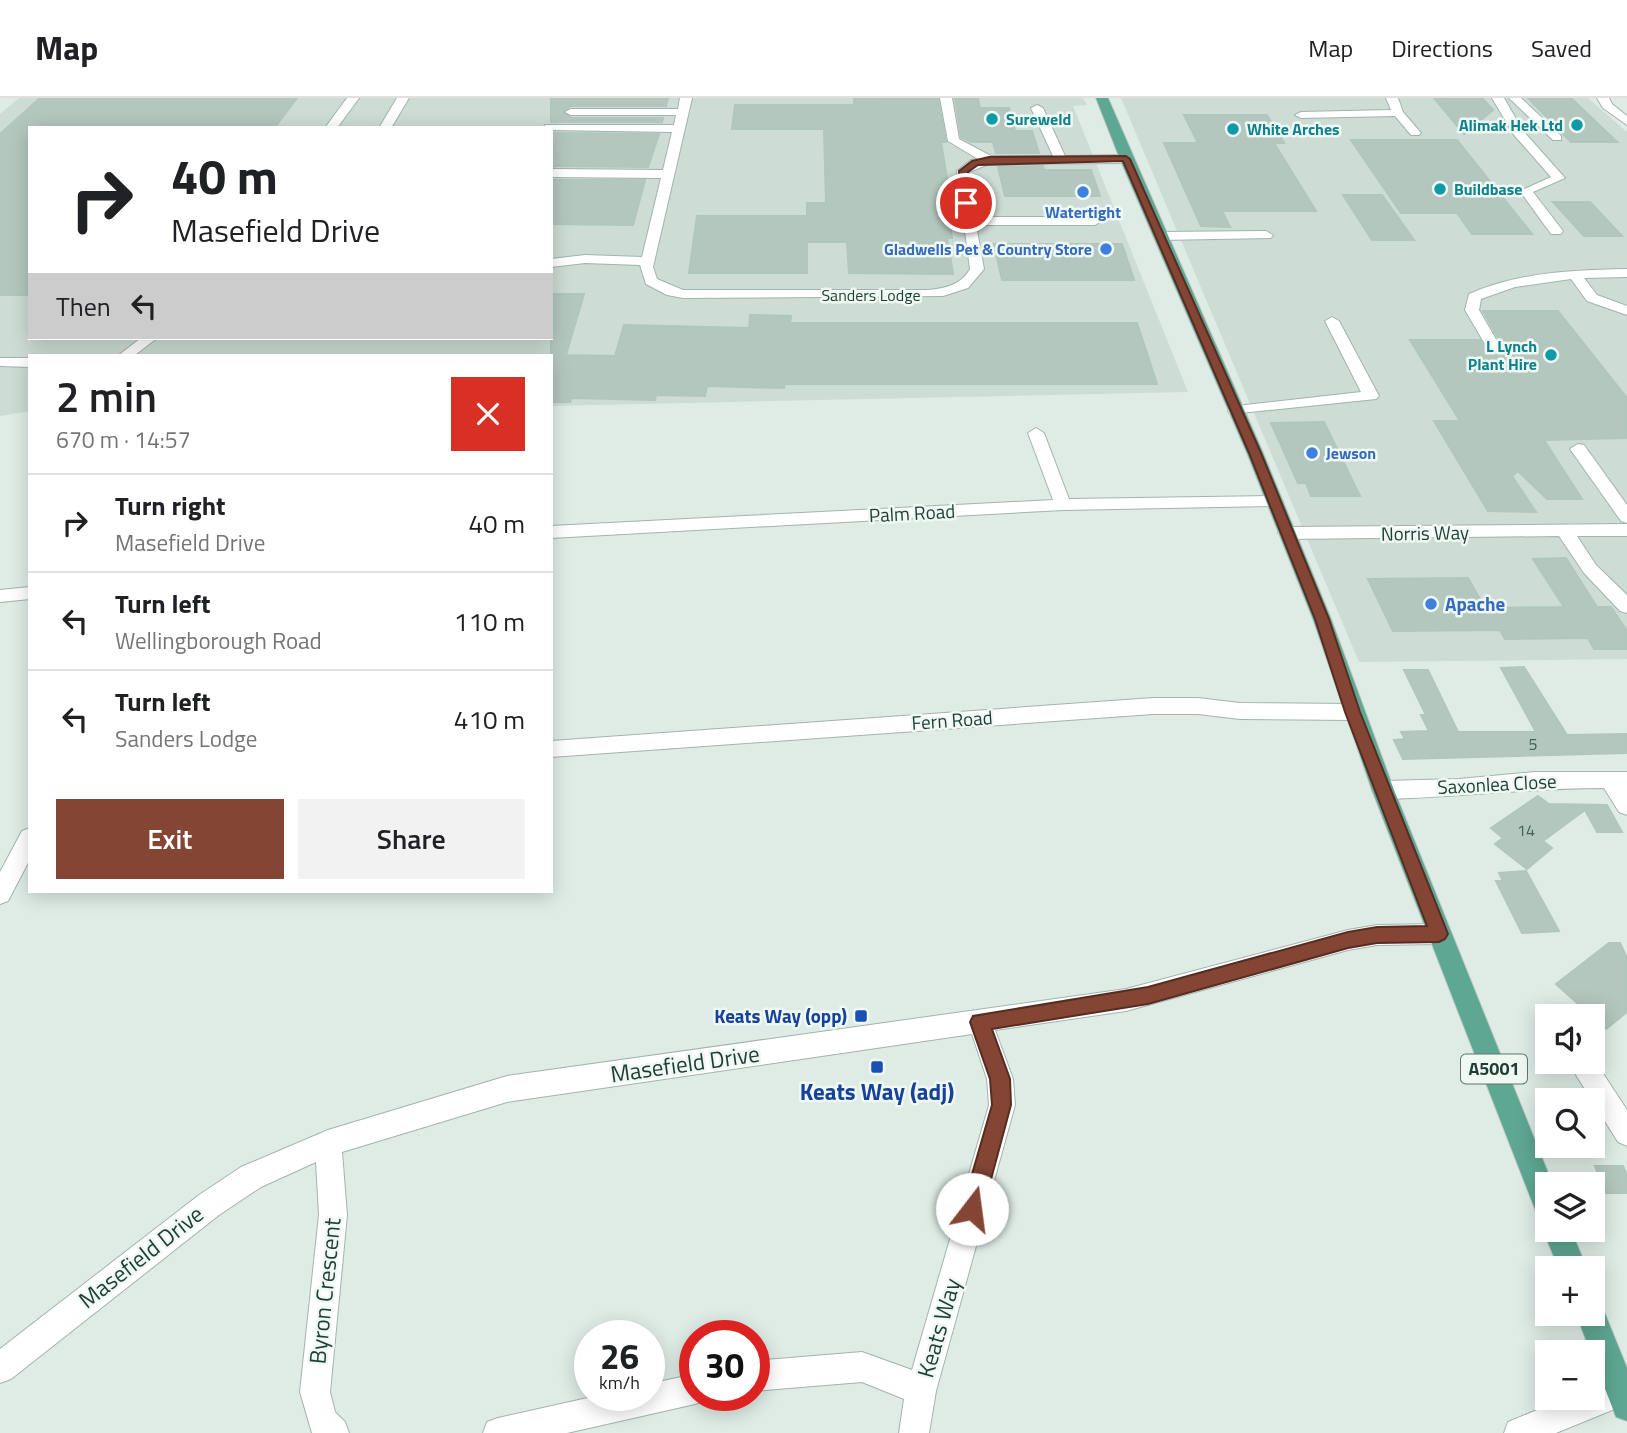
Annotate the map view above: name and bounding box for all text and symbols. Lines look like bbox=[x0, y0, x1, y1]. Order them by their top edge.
text: Map bbox=[35, 23, 98, 73]
text: Map bbox=[1308, 30, 1353, 66]
text: Directions bbox=[1391, 30, 1493, 66]
text: Saved bbox=[1531, 30, 1592, 66]
place label: Sureweld bbox=[1006, 107, 1071, 131]
marker: Sureweld bbox=[984, 111, 1000, 127]
place label: Alimak Hek Ltd bbox=[1459, 113, 1563, 137]
place label: White Arches bbox=[1247, 117, 1340, 141]
marker: Alimak Hek Ltd bbox=[1569, 117, 1585, 133]
marker: White Arches bbox=[1225, 121, 1241, 137]
text: 40 m bbox=[171, 138, 278, 213]
icon: right bbox=[56, 154, 147, 245]
pin bbox=[936, 173, 996, 233]
place label: Buildbase bbox=[1454, 177, 1522, 201]
marker: Buildbase bbox=[1432, 181, 1448, 197]
icon: arrive bbox=[947, 184, 985, 222]
marker: Watertight bbox=[1075, 184, 1091, 200]
place label: Watertight bbox=[1045, 200, 1121, 224]
text: Masefield Drive bbox=[171, 206, 380, 254]
place label: Gladwells Pet & Country Store bbox=[884, 237, 1092, 261]
marker: Gladwells Pet & Country Store bbox=[1098, 241, 1114, 257]
street label: Sanders Lodge bbox=[821, 283, 921, 307]
text: Then bbox=[56, 287, 111, 326]
icon: left bbox=[125, 287, 163, 325]
place label: L Lynch Plant Hire bbox=[1468, 334, 1537, 376]
marker: L Lynch Plant Hire bbox=[1543, 347, 1559, 363]
text: 2 min bbox=[56, 364, 157, 428]
button: close bbox=[451, 377, 525, 451]
text: 670 m · 14:57 bbox=[56, 422, 191, 457]
place label: Jewson bbox=[1326, 441, 1376, 465]
marker: Jewson bbox=[1304, 445, 1320, 461]
text: Turn right bbox=[115, 486, 226, 525]
street label: Palm Road bbox=[868, 496, 956, 529]
icon: right bbox=[56, 504, 94, 542]
text: 40 m bbox=[468, 504, 525, 543]
street label: Norris Way bbox=[1381, 517, 1469, 548]
text: Masefield Drive bbox=[115, 525, 265, 560]
text: Turn left bbox=[115, 584, 210, 623]
place label: Apache bbox=[1445, 589, 1505, 618]
marker: Apache bbox=[1423, 596, 1439, 612]
icon: left bbox=[56, 602, 94, 640]
text: 110 m bbox=[454, 602, 525, 641]
text: Wellingborough Road bbox=[115, 623, 322, 658]
text: Turn left bbox=[115, 682, 210, 721]
icon: left bbox=[56, 700, 94, 738]
text: 410 m bbox=[454, 700, 525, 739]
street label: Fern Road bbox=[910, 702, 994, 737]
text: Sanders Lodge bbox=[115, 721, 258, 756]
house number: 5 bbox=[1529, 732, 1538, 756]
street label: Saxonlea Close bbox=[1437, 766, 1557, 801]
button: Exit bbox=[56, 799, 284, 879]
button: Share bbox=[298, 799, 525, 879]
house number: 14 bbox=[1517, 818, 1535, 842]
place label: Keats Way (opp) bbox=[714, 1001, 847, 1030]
map controls bbox=[1535, 1004, 1605, 1410]
button: sound bbox=[1535, 1004, 1605, 1074]
marker: Keats Way (opp) bbox=[853, 1008, 869, 1024]
street label: Masefield Drive bbox=[608, 1036, 762, 1091]
road number: A5001 bbox=[1461, 1054, 1527, 1084]
marker: Keats Way (adj) bbox=[869, 1059, 885, 1075]
place label: Keats Way (adj) bbox=[800, 1074, 954, 1109]
button: search bbox=[1535, 1088, 1605, 1158]
position arrow bbox=[935, 1172, 1009, 1246]
button: layers bbox=[1535, 1172, 1605, 1242]
street label: Masefield Drive bbox=[71, 1197, 211, 1317]
street label: Byron Crescent bbox=[299, 1216, 350, 1366]
button: + bbox=[1535, 1256, 1605, 1326]
street label: Keats Way bbox=[908, 1274, 969, 1382]
speed limit sign: 30 bbox=[679, 1320, 770, 1411]
text: 26 bbox=[600, 1329, 639, 1383]
button: − bbox=[1535, 1340, 1605, 1410]
text: km/h bbox=[599, 1369, 640, 1396]

